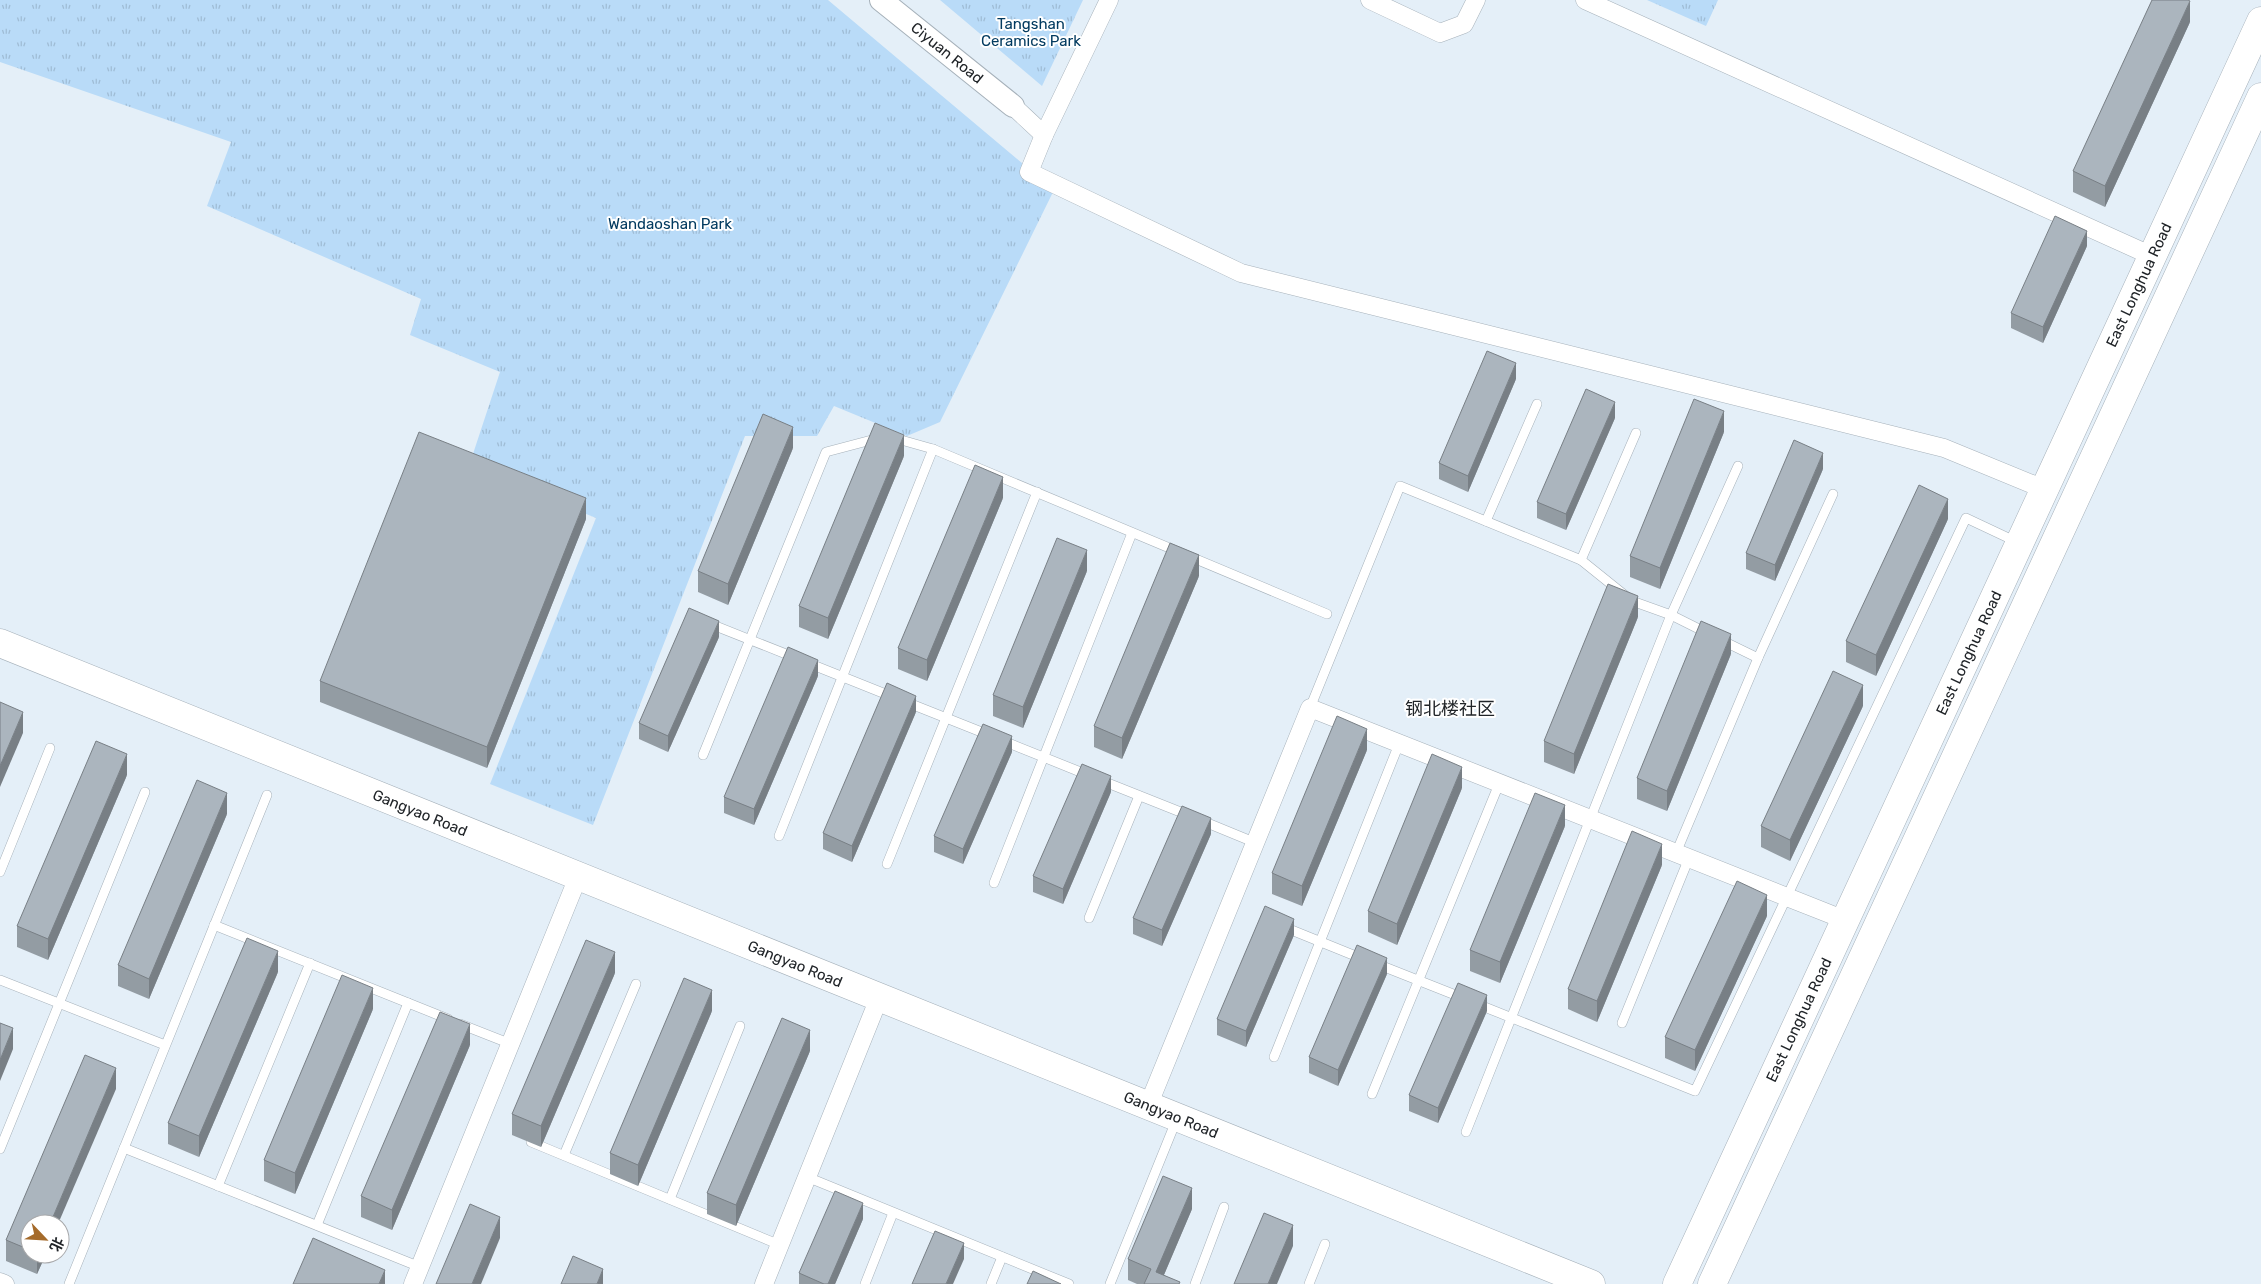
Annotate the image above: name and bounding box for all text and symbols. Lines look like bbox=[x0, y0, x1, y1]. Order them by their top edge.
park label: Tangshan Ceramics Park bbox=[981, 15, 1081, 50]
street label: Ciyuan Road bbox=[907, 18, 987, 88]
park label: Wandaoshan Park bbox=[608, 215, 732, 233]
street label: East Longhua Road bbox=[2102, 220, 2176, 350]
street label: East Longhua Road bbox=[1932, 588, 2006, 718]
district label: 钢北楼社区 bbox=[1405, 698, 1495, 720]
street label: Gangyao Road bbox=[370, 786, 470, 840]
street label: Gangyao Road bbox=[745, 937, 845, 991]
street label: East Longhua Road bbox=[1762, 955, 1836, 1085]
street label: Gangyao Road bbox=[1121, 1088, 1221, 1142]
north arrow bbox=[20, 1214, 70, 1264]
text: 北 bbox=[46, 1234, 67, 1254]

